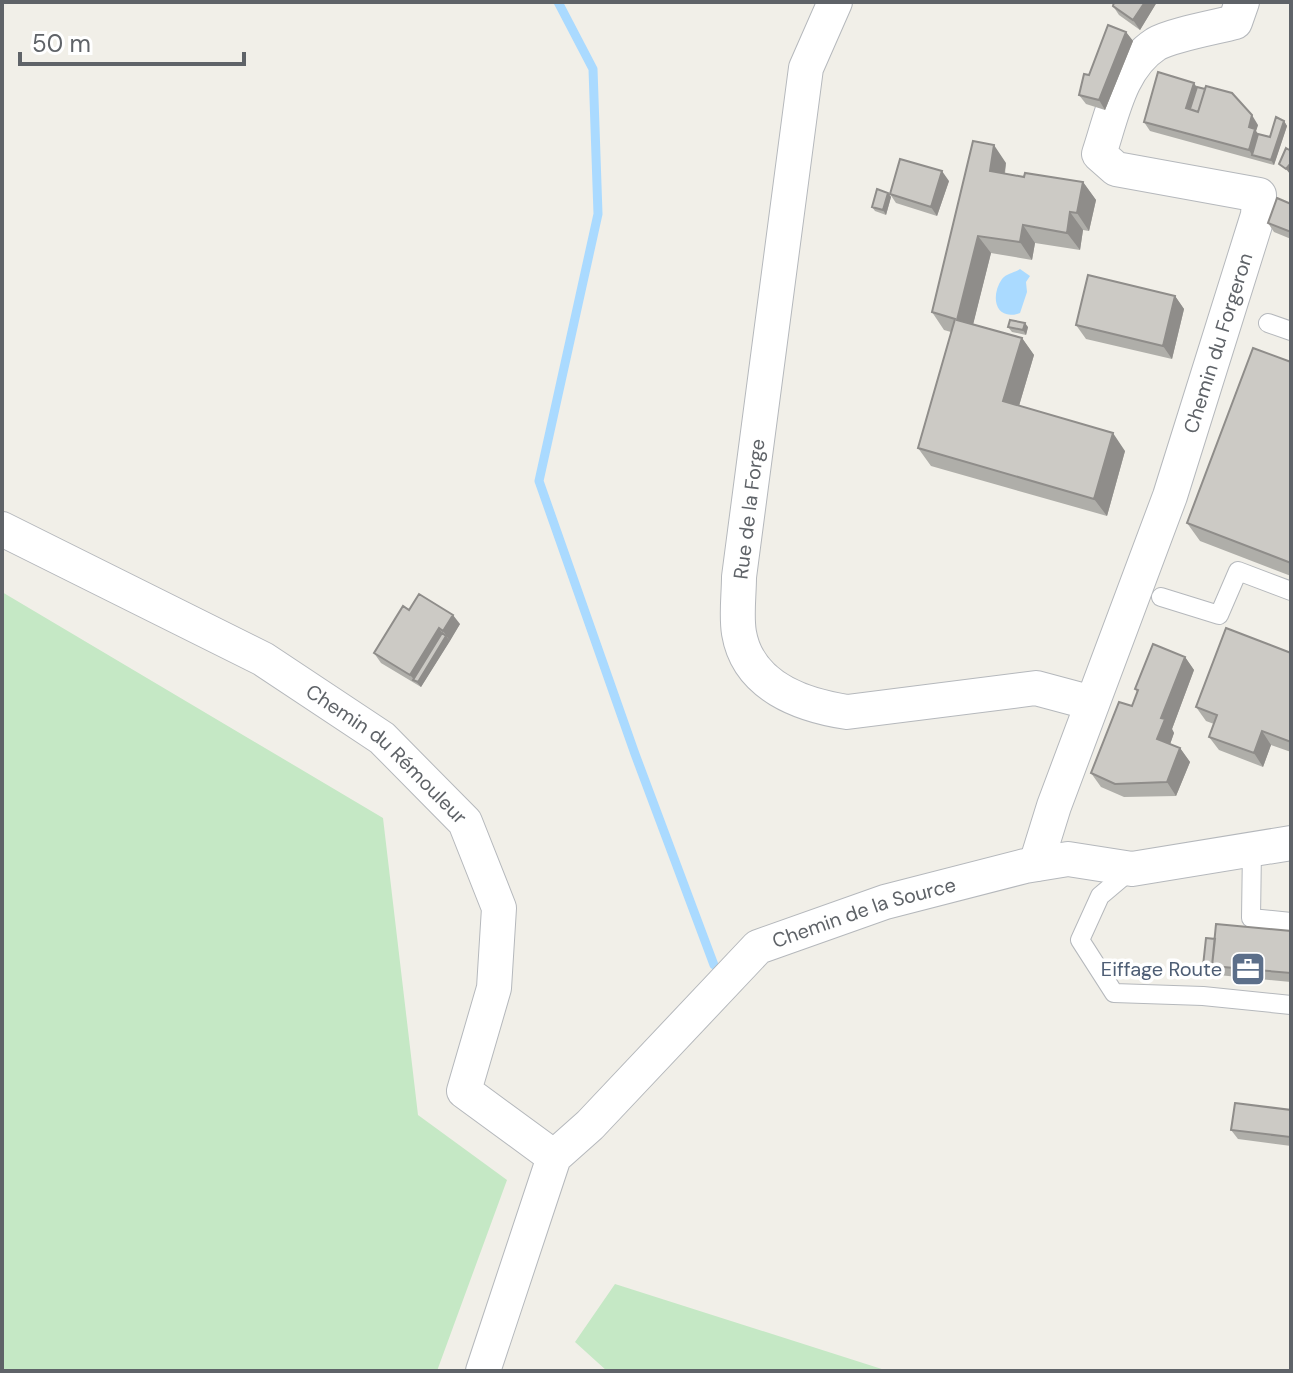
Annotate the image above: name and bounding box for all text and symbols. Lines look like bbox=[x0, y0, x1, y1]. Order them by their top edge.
scale bar bbox=[20, 16, 244, 66]
text: 50 m bbox=[32, 28, 91, 59]
street label: Chemin du Forgeron bbox=[1177, 250, 1258, 437]
street label: Rue de la Forge bbox=[727, 437, 771, 581]
street label: Chemin du Rémouleur bbox=[301, 678, 473, 830]
street label: Chemin de la Source bbox=[769, 871, 959, 954]
office icon: Eiffage Route bbox=[1229, 950, 1267, 988]
place label: Eiffage Route bbox=[1101, 956, 1222, 982]

